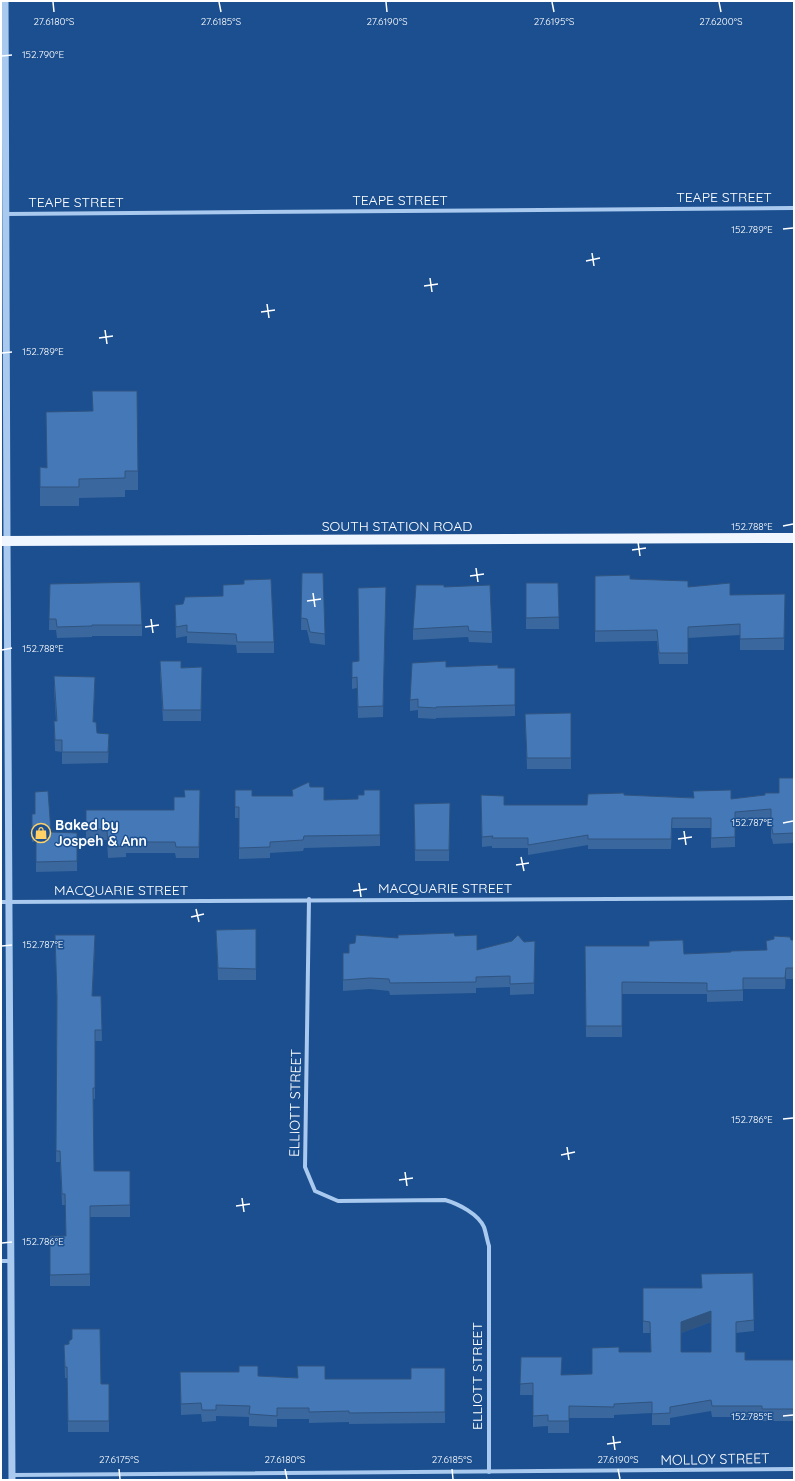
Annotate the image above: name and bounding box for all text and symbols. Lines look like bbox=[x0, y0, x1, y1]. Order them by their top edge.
text: 27.6180°S bbox=[34, 15, 75, 28]
text: 27.6185°S bbox=[201, 15, 242, 28]
text: 27.6190°S bbox=[366, 15, 408, 28]
text: 27.6195°S bbox=[534, 15, 575, 28]
text: 27.6200°S bbox=[699, 15, 743, 28]
text: 152.790°E bbox=[22, 48, 64, 61]
street label: TEAPE STREET bbox=[676, 188, 772, 206]
street label: TEAPE STREET bbox=[352, 191, 448, 209]
street label: TEAPE STREET bbox=[28, 193, 124, 211]
text: 152.789°E bbox=[731, 223, 773, 236]
text: 152.789°E bbox=[22, 345, 64, 358]
street label: SOUTH STATION ROAD bbox=[322, 517, 472, 535]
text: 152.788°E bbox=[731, 520, 773, 533]
text: 152.788°E bbox=[22, 642, 64, 655]
place label: Baked by Jospeh & Ann bbox=[55, 816, 147, 850]
text: 152.787°E bbox=[732, 816, 773, 829]
shop icon: Baked by Jospeh & Ann bbox=[30, 822, 52, 844]
street label: MACQUARIE STREET bbox=[378, 879, 512, 897]
street label: MACQUARIE STREET bbox=[54, 881, 188, 899]
text: 152.787°E bbox=[23, 938, 64, 951]
street label: ELLIOTT STREET bbox=[285, 1049, 305, 1157]
text: 152.786°E bbox=[731, 1113, 773, 1126]
text: 152.786°E bbox=[22, 1235, 64, 1248]
street label: ELLIOTT STREET bbox=[468, 1322, 486, 1430]
text: 152.785°E bbox=[731, 1410, 773, 1423]
street label: MOLLOY STREET bbox=[660, 1449, 770, 1469]
text: 27.6175°S bbox=[99, 1453, 139, 1466]
text: 27.6180°S bbox=[265, 1453, 306, 1466]
text: 27.6185°S bbox=[432, 1453, 473, 1466]
text: 27.6190°S bbox=[597, 1453, 639, 1466]

